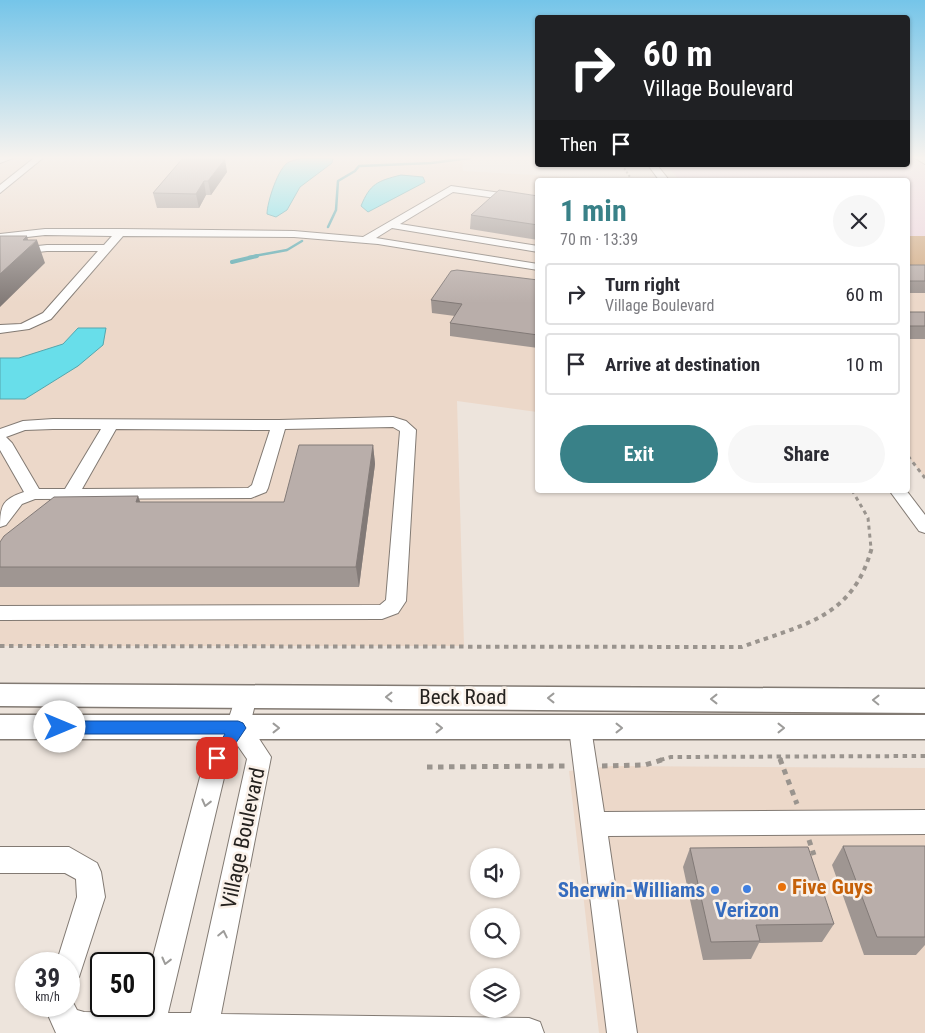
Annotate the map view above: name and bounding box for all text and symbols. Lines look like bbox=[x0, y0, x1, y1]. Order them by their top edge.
text: 60 m bbox=[643, 34, 712, 75]
icon: right bbox=[560, 35, 625, 100]
text: Village Boulevard bbox=[643, 76, 793, 101]
icon: arrive bbox=[607, 130, 635, 158]
text: Then bbox=[560, 133, 597, 156]
text: 1 min bbox=[560, 193, 627, 228]
button: close bbox=[833, 195, 885, 247]
text: 70 m · 13:39 bbox=[560, 230, 638, 249]
text: Turn right bbox=[605, 273, 680, 296]
icon: right bbox=[562, 280, 590, 308]
text: 60 m bbox=[846, 283, 883, 306]
text: Village Boulevard bbox=[605, 296, 714, 315]
icon: arrive bbox=[562, 350, 590, 378]
text: Arrive at destination bbox=[605, 353, 760, 376]
text: 10 m bbox=[846, 353, 883, 376]
button: Exit bbox=[560, 425, 718, 483]
button: Share bbox=[728, 425, 885, 483]
street label: Beck Road bbox=[419, 685, 507, 709]
one-way arrow bbox=[385, 692, 392, 702]
one-way arrow bbox=[547, 693, 555, 703]
one-way arrow bbox=[710, 693, 718, 704]
one-way arrow bbox=[872, 695, 880, 705]
position arrow bbox=[33, 700, 85, 752]
one-way arrow bbox=[272, 723, 280, 733]
one-way arrow bbox=[435, 723, 443, 733]
one-way arrow bbox=[615, 723, 623, 733]
one-way arrow bbox=[778, 723, 785, 733]
pin bbox=[196, 737, 238, 779]
icon: arrive bbox=[203, 744, 231, 772]
street label: Village Boulevard bbox=[216, 765, 270, 911]
one-way arrow bbox=[201, 799, 212, 808]
map controls bbox=[470, 848, 520, 1018]
button: sound bbox=[470, 848, 520, 898]
place label: Five Guys bbox=[792, 875, 873, 899]
place label: Sherwin-Williams bbox=[558, 878, 705, 902]
marker: Five Guys bbox=[776, 881, 788, 893]
marker: Verizon bbox=[741, 883, 753, 895]
marker: Sherwin-Williams bbox=[709, 884, 721, 896]
place label: Verizon bbox=[715, 898, 779, 922]
button: search bbox=[470, 908, 520, 958]
one-way arrow bbox=[217, 929, 227, 938]
speed limit sign: 50 bbox=[90, 952, 155, 1017]
one-way arrow bbox=[161, 956, 172, 965]
text: 39 bbox=[35, 964, 60, 993]
button: layers bbox=[470, 968, 520, 1018]
text: km/h bbox=[35, 990, 60, 1004]

